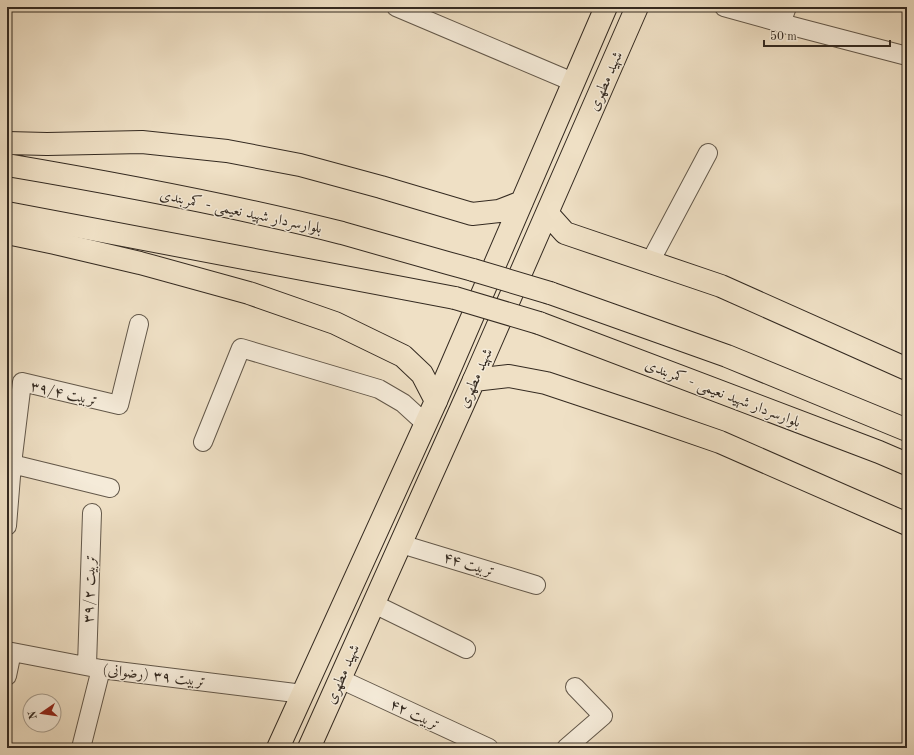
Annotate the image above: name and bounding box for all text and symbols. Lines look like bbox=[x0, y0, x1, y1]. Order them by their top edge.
scale bar bbox=[764, 22, 890, 48]
text: 50 m bbox=[770, 30, 797, 43]
street label: شهید مطهری bbox=[587, 50, 627, 114]
street label: بلوارسردار شهید نعیمی - کمربندی bbox=[158, 186, 324, 239]
street label: شهید مطهری bbox=[457, 347, 497, 411]
street label: بلوارسردار شهید نعیمی - کمربندی bbox=[642, 356, 803, 433]
street label: تربيت ۳۹/۴ bbox=[29, 379, 99, 409]
street label: تربیت ۴۴ bbox=[441, 551, 496, 580]
street label: تربيت ۳۹/۲ bbox=[82, 555, 99, 623]
street label: شهید مطهری bbox=[324, 643, 364, 707]
street label: تربیت ۳۹ (رضوانی) bbox=[101, 663, 206, 690]
north arrow bbox=[22, 693, 62, 733]
street label: تربیت ۴۲ bbox=[387, 697, 441, 733]
text: N bbox=[27, 709, 40, 720]

